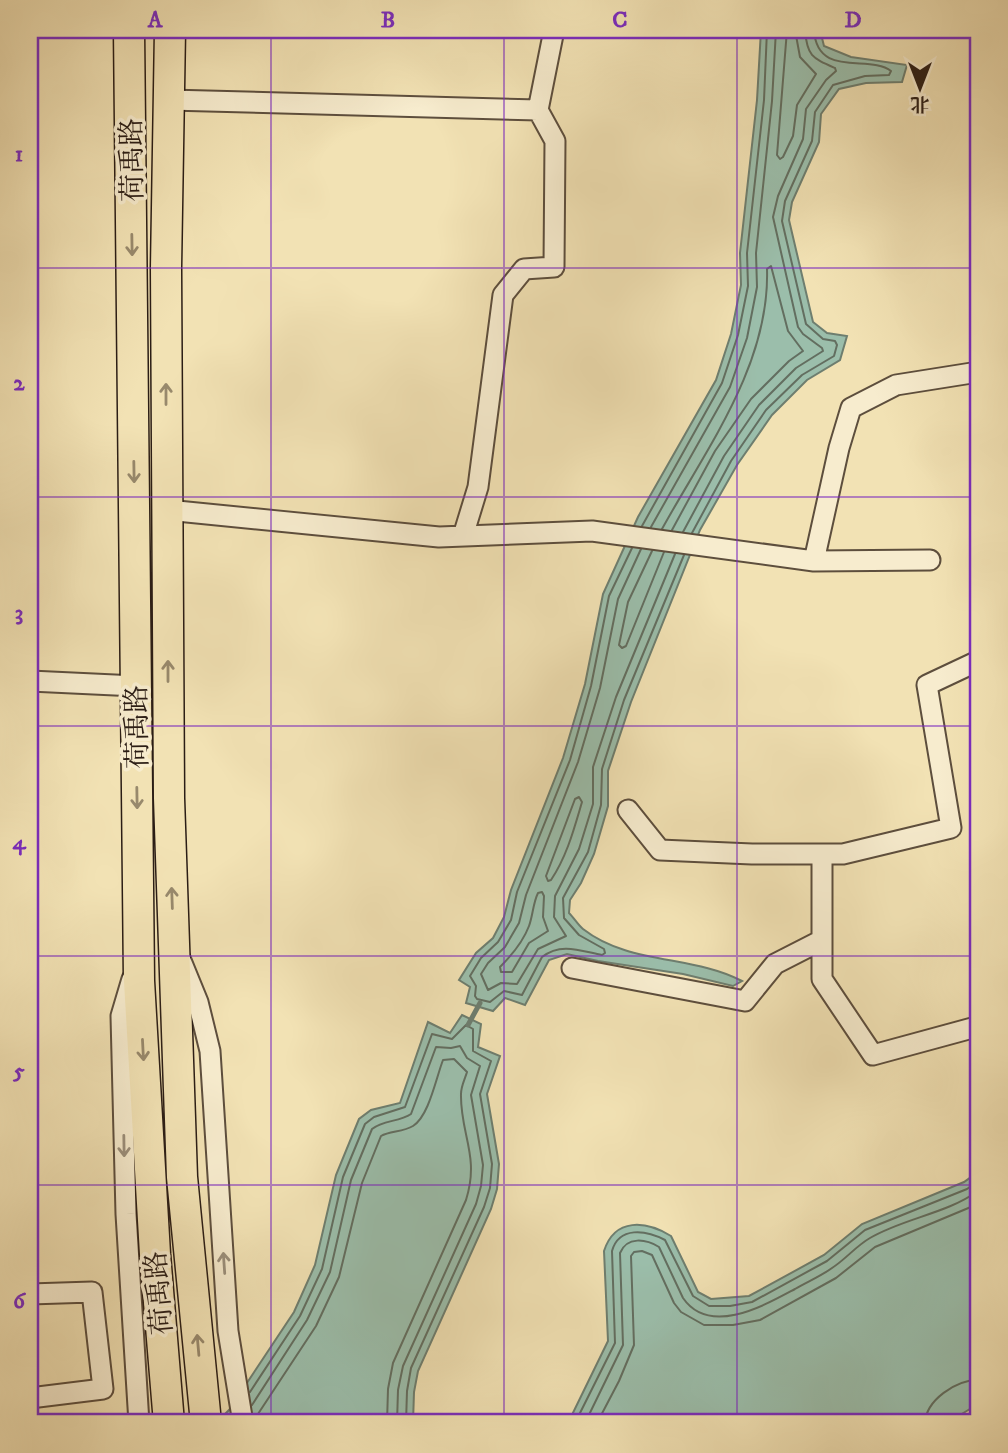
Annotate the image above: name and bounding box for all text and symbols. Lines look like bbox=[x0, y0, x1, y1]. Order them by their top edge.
text: A bbox=[147, 6, 164, 35]
text: B bbox=[381, 6, 395, 35]
text: C bbox=[612, 6, 628, 35]
text: D bbox=[844, 6, 862, 35]
north arrow bbox=[886, 52, 956, 122]
text: 北 bbox=[910, 92, 930, 115]
street label: 荷禹路 bbox=[114, 118, 151, 202]
text: 1 bbox=[15, 140, 23, 169]
one-way arrow bbox=[125, 233, 139, 256]
text: 2 bbox=[13, 369, 25, 398]
one-way arrow bbox=[160, 383, 173, 406]
one-way arrow bbox=[127, 461, 141, 484]
text: 3 bbox=[15, 599, 23, 628]
one-way arrow bbox=[161, 660, 175, 683]
street label: 荷禹路 bbox=[119, 685, 156, 769]
one-way arrow bbox=[130, 786, 144, 809]
text: 4 bbox=[12, 828, 27, 857]
one-way arrow bbox=[166, 887, 179, 910]
one-way arrow bbox=[136, 1038, 149, 1061]
text: 5 bbox=[12, 1057, 25, 1086]
one-way arrow bbox=[117, 1135, 131, 1158]
street label: 荷禹路 bbox=[138, 1249, 181, 1336]
one-way arrow bbox=[217, 1252, 230, 1275]
text: 6 bbox=[13, 1287, 27, 1316]
one-way arrow bbox=[191, 1334, 204, 1357]

